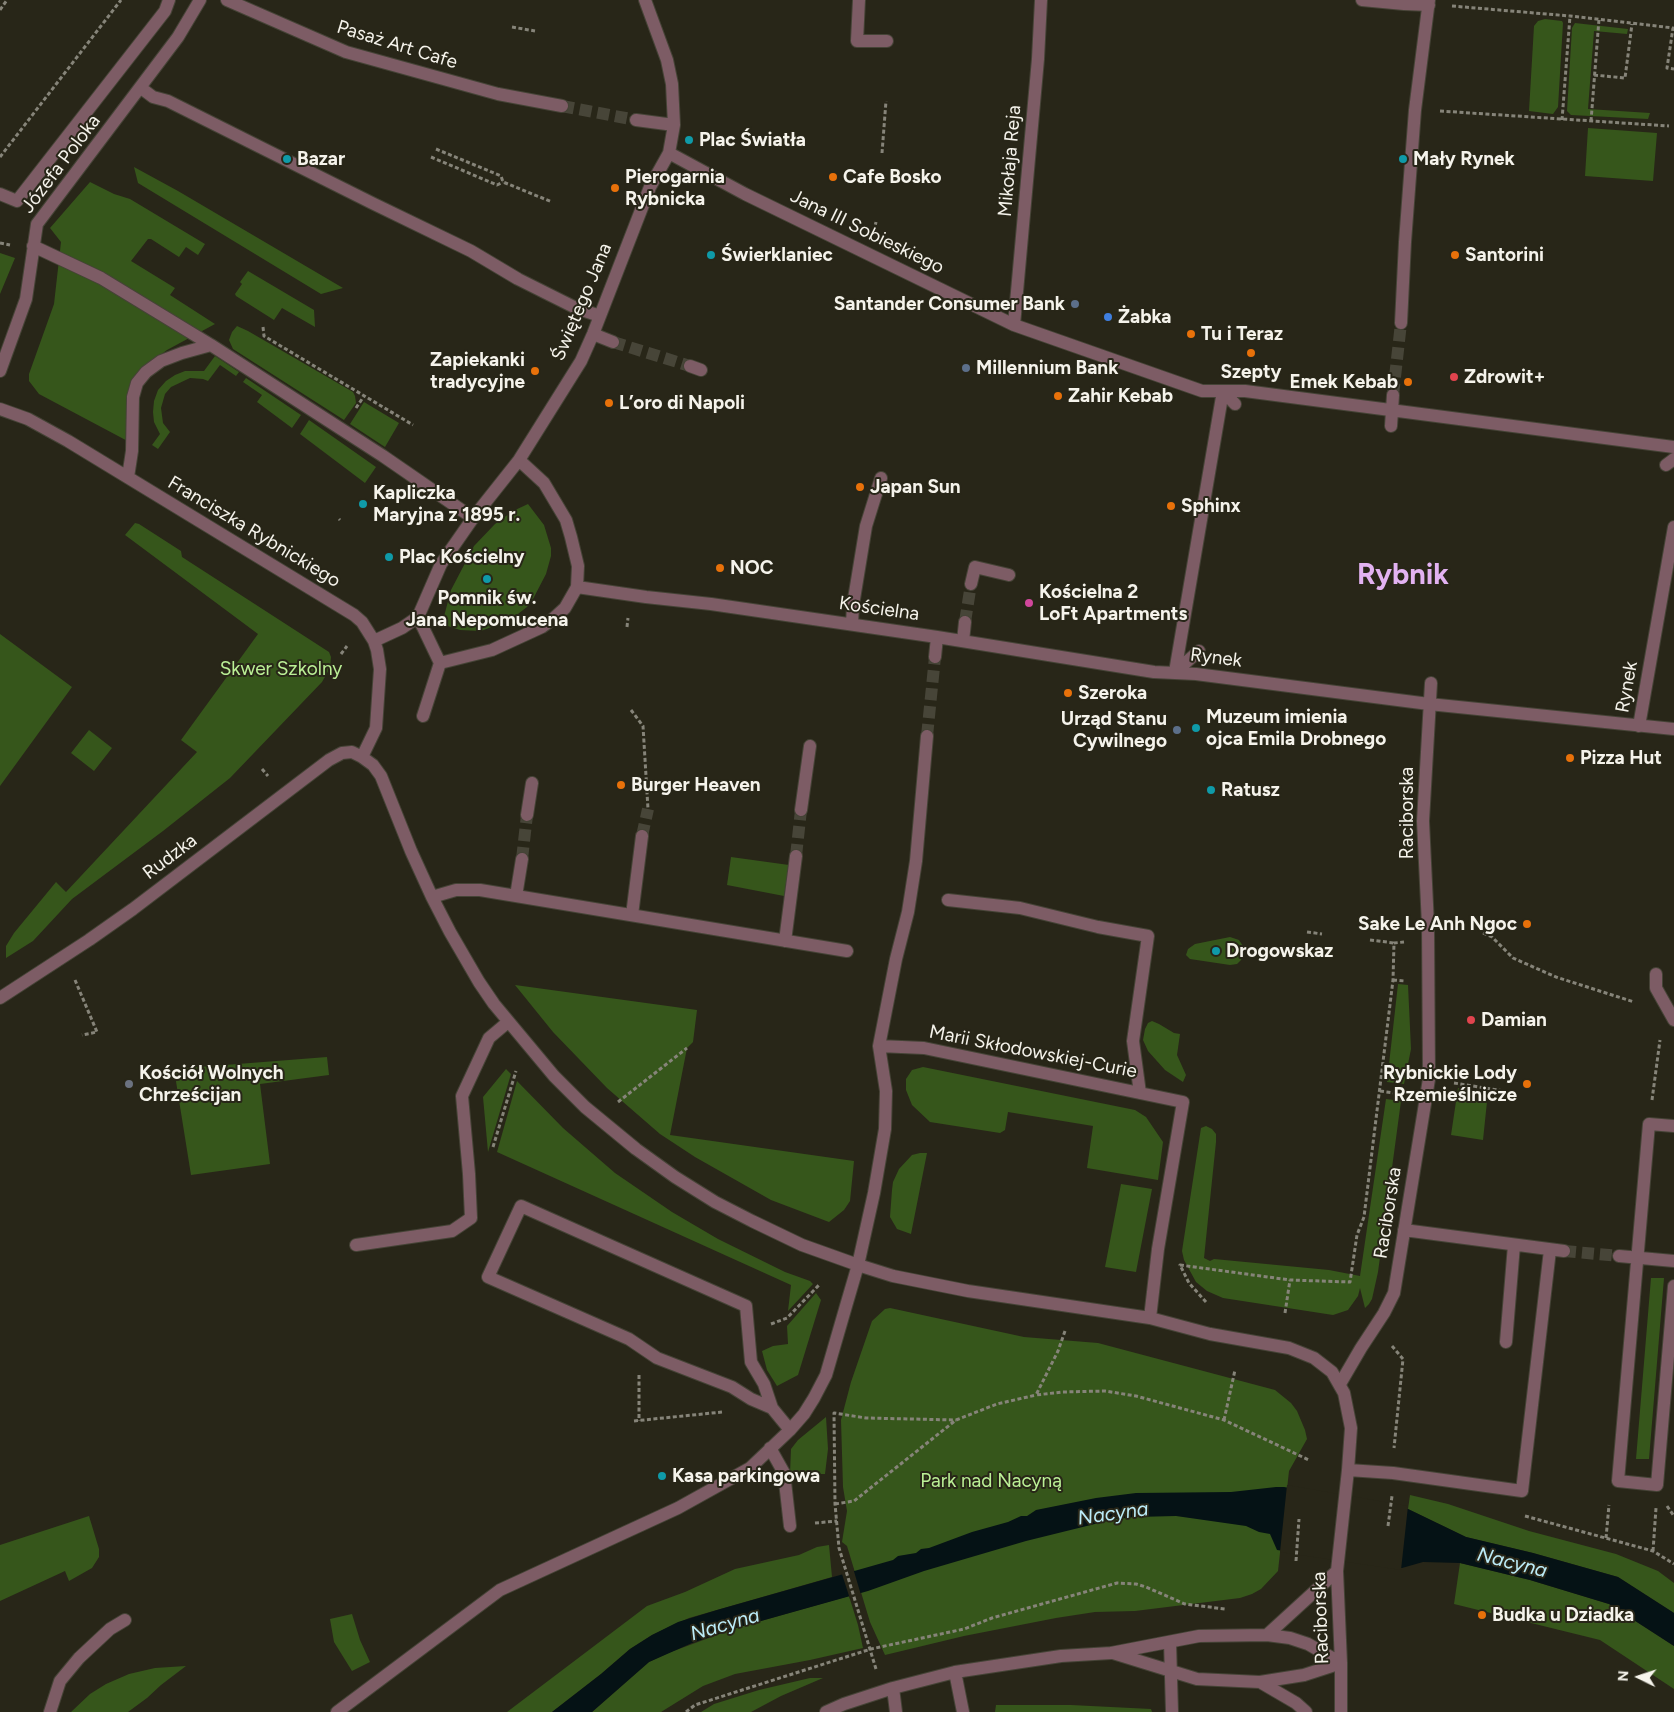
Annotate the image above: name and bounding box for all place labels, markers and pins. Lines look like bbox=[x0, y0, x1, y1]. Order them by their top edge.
place label: Plac Światła bbox=[699, 129, 806, 151]
marker: Plac Światła bbox=[683, 134, 695, 146]
place label: Bazar bbox=[297, 148, 345, 170]
place label: Mały Rynek bbox=[1413, 148, 1515, 170]
marker: Bazar bbox=[281, 153, 293, 165]
marker: Mały Rynek bbox=[1397, 153, 1409, 165]
place label: Pierogarnia Rybnicka bbox=[625, 166, 725, 210]
place label: Cafe Bosko bbox=[843, 166, 941, 188]
marker: Cafe Bosko bbox=[827, 171, 839, 183]
marker: Pierogarnia Rybnicka bbox=[609, 182, 621, 194]
place label: Świerklaniec bbox=[721, 244, 833, 266]
place label: Santorini bbox=[1465, 244, 1544, 266]
marker: Świerklaniec bbox=[705, 249, 717, 261]
marker: Santorini bbox=[1449, 249, 1461, 261]
place label: Santander Consumer Bank bbox=[834, 293, 1065, 315]
marker: Santander Consumer Bank bbox=[1069, 298, 1081, 310]
place label: Żabka bbox=[1118, 306, 1171, 328]
marker: Żabka bbox=[1102, 311, 1114, 323]
place label: Tu i Teraz bbox=[1201, 323, 1283, 345]
marker: Tu i Teraz bbox=[1185, 328, 1197, 340]
marker: Szepty bbox=[1245, 347, 1257, 359]
place label: Zapiekanki tradycyjne bbox=[430, 349, 525, 393]
place label: Millennium Bank bbox=[976, 357, 1118, 379]
place label: Szepty bbox=[1220, 361, 1282, 383]
marker: Millennium Bank bbox=[960, 362, 972, 374]
marker: Zapiekanki tradycyjne bbox=[529, 365, 541, 377]
place label: Zdrowit+ bbox=[1464, 366, 1546, 388]
place label: Emek Kebab bbox=[1290, 371, 1398, 393]
marker: Zdrowit+ bbox=[1448, 371, 1460, 383]
marker: Emek Kebab bbox=[1402, 376, 1414, 388]
place label: Zahir Kebab bbox=[1068, 385, 1173, 407]
marker: Zahir Kebab bbox=[1052, 390, 1064, 402]
place label: L’oro di Napoli bbox=[619, 392, 745, 414]
marker: L’oro di Napoli bbox=[603, 397, 615, 409]
place label: Japan Sun bbox=[870, 476, 961, 498]
marker: Japan Sun bbox=[854, 481, 866, 493]
place label: Kapliczka Maryjna z 1895 r. bbox=[373, 482, 520, 526]
place label: Sphinx bbox=[1181, 495, 1241, 517]
marker: Kapliczka Maryjna z 1895 r. bbox=[357, 498, 369, 510]
marker: Sphinx bbox=[1165, 500, 1177, 512]
place label: Plac Kościelny bbox=[399, 546, 524, 568]
marker: Plac Kościelny bbox=[383, 551, 395, 563]
place label: NOC bbox=[730, 557, 773, 579]
marker: NOC bbox=[714, 562, 726, 574]
marker: Pomnik św. Jana Nepomucena bbox=[481, 573, 493, 585]
place label: Kościelna 2 LoFt Apartments bbox=[1039, 581, 1187, 625]
place label: Pomnik św. Jana Nepomucena bbox=[406, 587, 568, 631]
marker: Kościelna 2 LoFt Apartments bbox=[1023, 597, 1035, 609]
place label: Szeroka bbox=[1078, 682, 1147, 704]
marker: Szeroka bbox=[1062, 687, 1074, 699]
place label: Muzeum imienia ojca Emila Drobnego bbox=[1206, 706, 1386, 750]
place label: Urząd Stanu Cywilnego bbox=[1061, 708, 1167, 752]
marker: Muzeum imienia ojca Emila Drobnego bbox=[1190, 722, 1202, 734]
marker: Urząd Stanu Cywilnego bbox=[1171, 724, 1183, 736]
place label: Pizza Hut bbox=[1580, 747, 1662, 769]
marker: Pizza Hut bbox=[1564, 752, 1576, 764]
place label: Burger Heaven bbox=[631, 774, 761, 796]
marker: Burger Heaven bbox=[615, 779, 627, 791]
place label: Ratusz bbox=[1221, 779, 1280, 801]
marker: Ratusz bbox=[1205, 784, 1217, 796]
place label: Sake Le Anh Ngoc bbox=[1358, 913, 1517, 935]
marker: Sake Le Anh Ngoc bbox=[1521, 918, 1533, 930]
place label: Drogowskaz bbox=[1226, 940, 1333, 962]
marker: Drogowskaz bbox=[1210, 945, 1222, 957]
place label: Damian bbox=[1481, 1009, 1547, 1031]
marker: Damian bbox=[1465, 1014, 1477, 1026]
place label: Kościół Wolnych Chrześcijan bbox=[139, 1062, 284, 1106]
place label: Rybnickie Lody Rzemieślnicze bbox=[1383, 1062, 1517, 1106]
marker: Kościół Wolnych Chrześcijan bbox=[123, 1078, 135, 1090]
marker: Rybnickie Lody Rzemieślnicze bbox=[1521, 1078, 1533, 1090]
place label: Kasa parkingowa bbox=[672, 1465, 820, 1487]
marker: Kasa parkingowa bbox=[656, 1470, 668, 1482]
place label: Budka u Dziadka bbox=[1492, 1604, 1634, 1626]
marker: Budka u Dziadka bbox=[1476, 1609, 1488, 1621]

